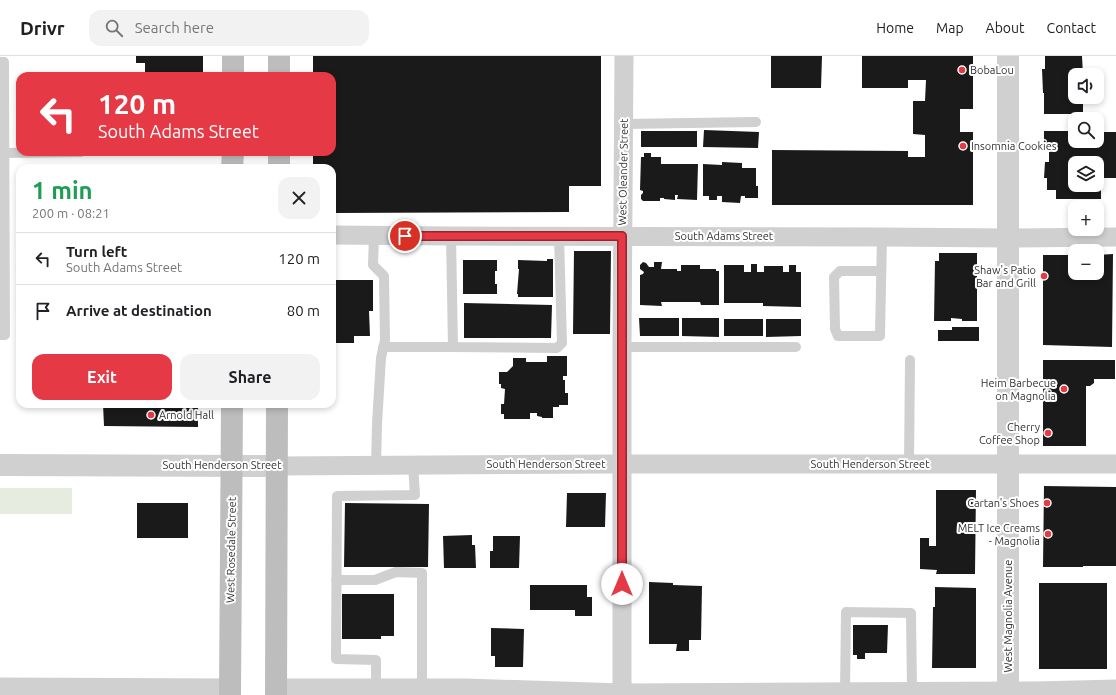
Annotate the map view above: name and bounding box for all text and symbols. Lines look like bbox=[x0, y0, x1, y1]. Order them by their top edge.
search box bbox=[89, 10, 369, 46]
text: Drivr bbox=[20, 17, 65, 39]
icon: search bbox=[103, 17, 125, 39]
text: Search here bbox=[135, 19, 214, 36]
text: Home bbox=[876, 20, 914, 36]
text: Map bbox=[936, 20, 964, 36]
text: About bbox=[986, 20, 1025, 36]
text: Contact bbox=[1047, 20, 1096, 36]
place label: BobaLou bbox=[970, 64, 1014, 76]
marker: BobaLou bbox=[957, 65, 967, 75]
map controls bbox=[1068, 68, 1104, 280]
button: sound bbox=[1068, 68, 1104, 104]
icon: left bbox=[32, 88, 84, 140]
text: 120 m bbox=[98, 88, 176, 119]
button: search bbox=[1068, 112, 1104, 148]
street label: West Oleander Street bbox=[616, 118, 630, 226]
text: South Adams Street bbox=[98, 121, 259, 141]
place label: Insomnia Cookies bbox=[971, 140, 1057, 152]
marker: Insomnia Cookies bbox=[958, 141, 968, 151]
button: layers bbox=[1068, 156, 1104, 192]
text: 1 min bbox=[32, 177, 93, 204]
button: close bbox=[278, 177, 320, 219]
button: + bbox=[1068, 200, 1104, 236]
text: 200 m · 08:21 bbox=[32, 206, 110, 220]
pin bbox=[388, 219, 422, 253]
icon: arrive bbox=[394, 225, 416, 247]
street label: South Adams Street bbox=[675, 230, 774, 242]
text: Turn left bbox=[66, 243, 127, 260]
button: − bbox=[1068, 244, 1104, 280]
icon: left bbox=[32, 248, 54, 270]
text: 120 m bbox=[278, 250, 320, 267]
text: South Adams Street bbox=[66, 260, 182, 274]
place label: Shaw's Patio Bar and Grill bbox=[974, 264, 1036, 289]
marker: Shaw's Patio Bar and Grill bbox=[1039, 271, 1049, 281]
icon: arrive bbox=[32, 300, 54, 322]
text: Arrive at destination bbox=[66, 302, 212, 319]
text: 80 m bbox=[287, 302, 320, 319]
button: Exit bbox=[32, 354, 172, 400]
button: Share bbox=[180, 354, 320, 400]
place label: Heim Barbecue on Magnolia bbox=[981, 377, 1056, 402]
marker: Heim Barbecue on Magnolia bbox=[1059, 384, 1069, 394]
place label: Arnold Hall bbox=[159, 409, 214, 421]
marker: Arnold Hall bbox=[146, 410, 156, 420]
place label: Cherry Coffee Shop bbox=[979, 421, 1041, 446]
marker: Cherry Coffee Shop bbox=[1043, 428, 1053, 438]
street label: South Henderson Street bbox=[486, 458, 606, 470]
street label: South Henderson Street bbox=[810, 458, 930, 470]
street label: South Henderson Street bbox=[162, 459, 282, 471]
street label: West Rosedale Street bbox=[224, 496, 238, 603]
place label: Cartan's Shoes bbox=[967, 497, 1039, 509]
marker: Cartan's Shoes bbox=[1042, 498, 1052, 508]
place label: MELT Ice Creams - Magnolia bbox=[958, 522, 1040, 547]
marker: MELT Ice Creams - Magnolia bbox=[1043, 529, 1053, 539]
street label: West Magnolia Avenue bbox=[1002, 560, 1014, 672]
position arrow bbox=[601, 563, 643, 605]

